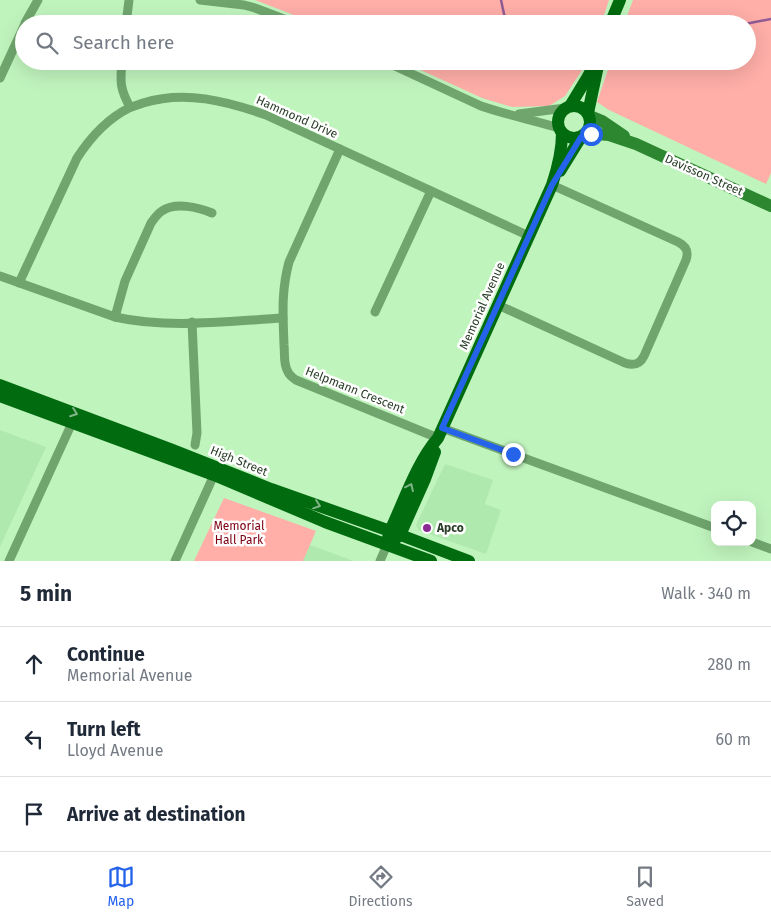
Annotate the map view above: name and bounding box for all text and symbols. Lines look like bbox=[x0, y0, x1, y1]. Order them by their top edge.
search box bbox=[15, 15, 756, 70]
icon: search bbox=[33, 29, 61, 57]
text: Search here bbox=[73, 31, 174, 54]
street label: Hammond Drive bbox=[254, 93, 340, 141]
route start bbox=[580, 123, 603, 146]
street label: Davisson Street bbox=[663, 151, 746, 199]
street label: Memorial Avenue bbox=[456, 260, 508, 352]
street label: Helpmann Crescent bbox=[303, 364, 407, 417]
one-way arrow bbox=[69, 407, 78, 417]
street label: High Street bbox=[208, 443, 270, 479]
route end bbox=[502, 443, 525, 466]
one-way arrow bbox=[404, 483, 415, 492]
one-way arrow bbox=[312, 499, 320, 509]
map controls bbox=[711, 501, 756, 546]
button: locate bbox=[711, 501, 756, 546]
park label: Memorial Hall Park bbox=[213, 519, 265, 547]
place label: Apco bbox=[436, 521, 464, 535]
marker: Apco bbox=[421, 522, 433, 534]
text: 5 min bbox=[20, 581, 72, 607]
text: Walk · 340 m bbox=[661, 584, 751, 603]
text: Continue bbox=[67, 643, 145, 666]
icon: ahead bbox=[20, 650, 48, 678]
text: 280 m bbox=[707, 655, 751, 674]
text: Memorial Avenue bbox=[67, 666, 193, 685]
text: Turn left bbox=[67, 718, 141, 741]
icon: left bbox=[20, 725, 48, 753]
text: 60 m bbox=[716, 730, 751, 749]
text: Lloyd Avenue bbox=[67, 741, 163, 760]
icon: arrive bbox=[20, 800, 48, 828]
text: Arrive at destination bbox=[67, 803, 246, 826]
tab: Map bbox=[107, 863, 135, 910]
tab: Directions bbox=[348, 863, 413, 910]
tab: Saved bbox=[626, 863, 664, 910]

